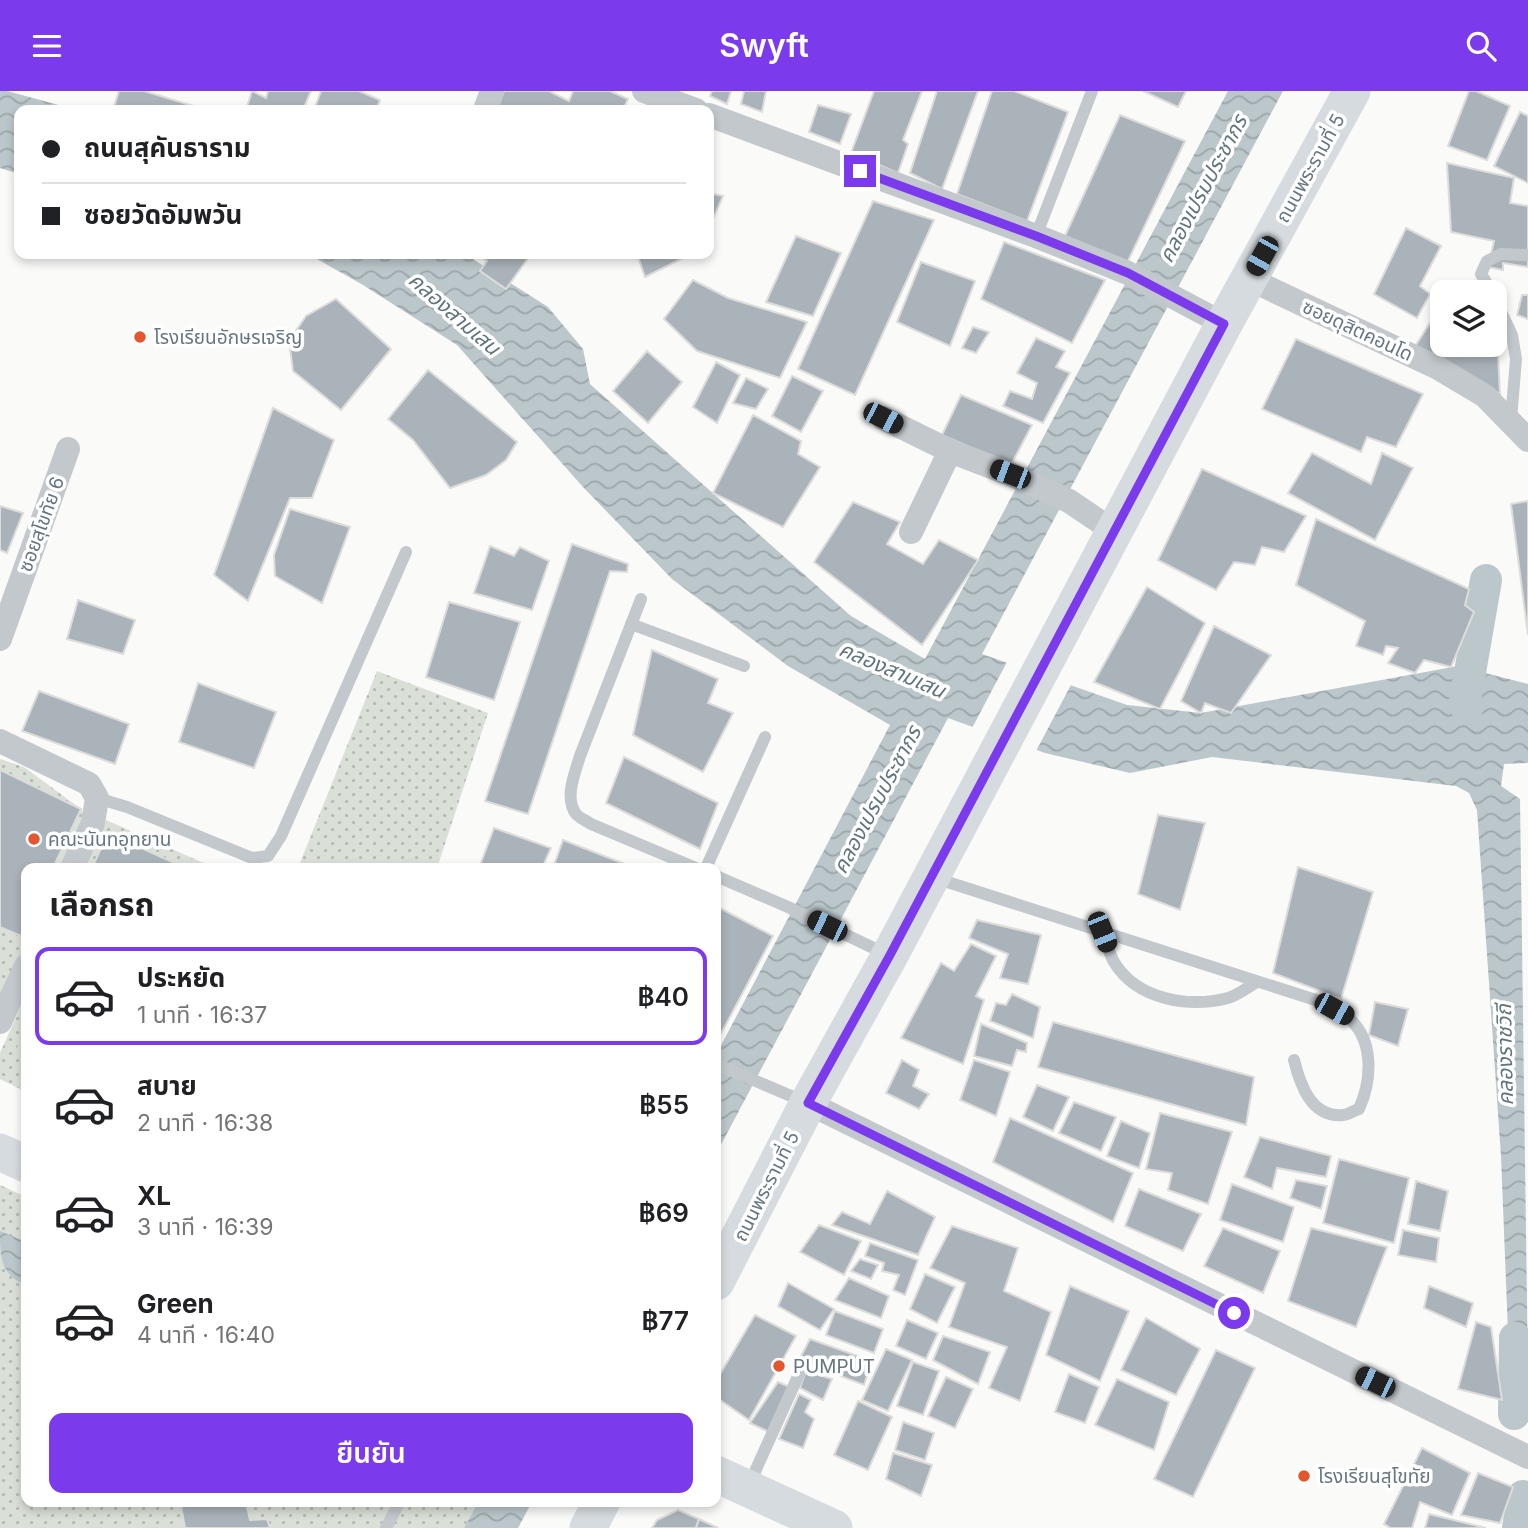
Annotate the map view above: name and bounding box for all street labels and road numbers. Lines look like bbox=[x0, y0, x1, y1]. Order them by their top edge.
street label: ถนนพระรามที่ 5 bbox=[1269, 109, 1350, 227]
street label: ซอยดุสิตคอนโด bbox=[1299, 295, 1417, 366]
street label: ซอยสุโขทัย 6 bbox=[14, 473, 69, 575]
street label: ถนนพระรามที่ 5 bbox=[727, 1126, 804, 1245]

